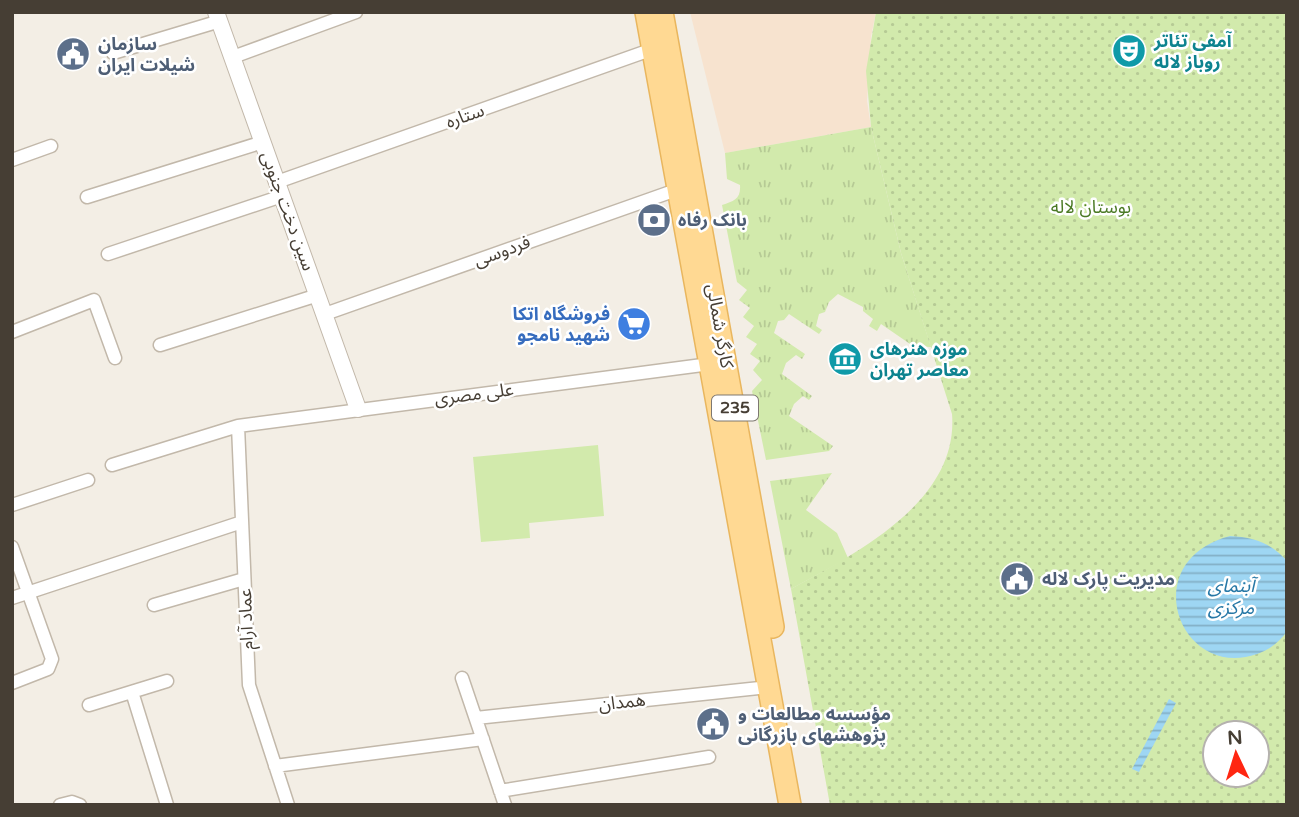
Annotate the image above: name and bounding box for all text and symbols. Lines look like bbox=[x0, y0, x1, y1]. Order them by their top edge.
place label: آمفی تئاتر روباز لاله bbox=[1153, 30, 1233, 73]
theatre icon: آمفی تئاتر روباز لاله bbox=[1110, 32, 1148, 70]
place label: سازمان شیلات ایران bbox=[98, 33, 195, 76]
public building icon: سازمان شیلات ایران bbox=[54, 35, 92, 73]
street label: ستاره bbox=[443, 99, 487, 133]
street label: سین دخت جنوبی bbox=[256, 148, 320, 274]
park label: بوستان لاله bbox=[1051, 196, 1131, 218]
bank icon: بانک رفاه bbox=[635, 201, 673, 239]
place label: بانک رفاه bbox=[678, 209, 747, 231]
street label: فردوسی bbox=[471, 231, 533, 271]
street label: کارگر شمالی bbox=[702, 282, 738, 371]
place label: فروشگاه اتکا شهید نامجو bbox=[512, 303, 610, 346]
supermarket icon: فروشگاه اتکا شهید نامجو bbox=[615, 305, 653, 343]
place label: موزه هنرهای معاصر تهران bbox=[870, 338, 969, 381]
museum icon: موزه هنرهای معاصر تهران bbox=[826, 340, 864, 378]
street label: علی مصری bbox=[433, 378, 515, 410]
road number: 235 bbox=[712, 396, 758, 420]
public building icon: مدیریت پارک لاله bbox=[998, 560, 1036, 598]
place label: مدیریت پارک لاله bbox=[1042, 568, 1175, 591]
water label: آبنمای مرکزی bbox=[1207, 575, 1259, 619]
street label: عماد آرام bbox=[234, 588, 261, 650]
street label: همدان bbox=[598, 689, 646, 715]
place label: مؤسسه مطالعات و پژوهشهای بازرگانی bbox=[738, 703, 891, 747]
public building icon: مؤسسه مطالعات و پژوهشهای بازرگانی bbox=[694, 705, 732, 743]
north arrow bbox=[1201, 719, 1271, 789]
text: N bbox=[1227, 727, 1243, 750]

